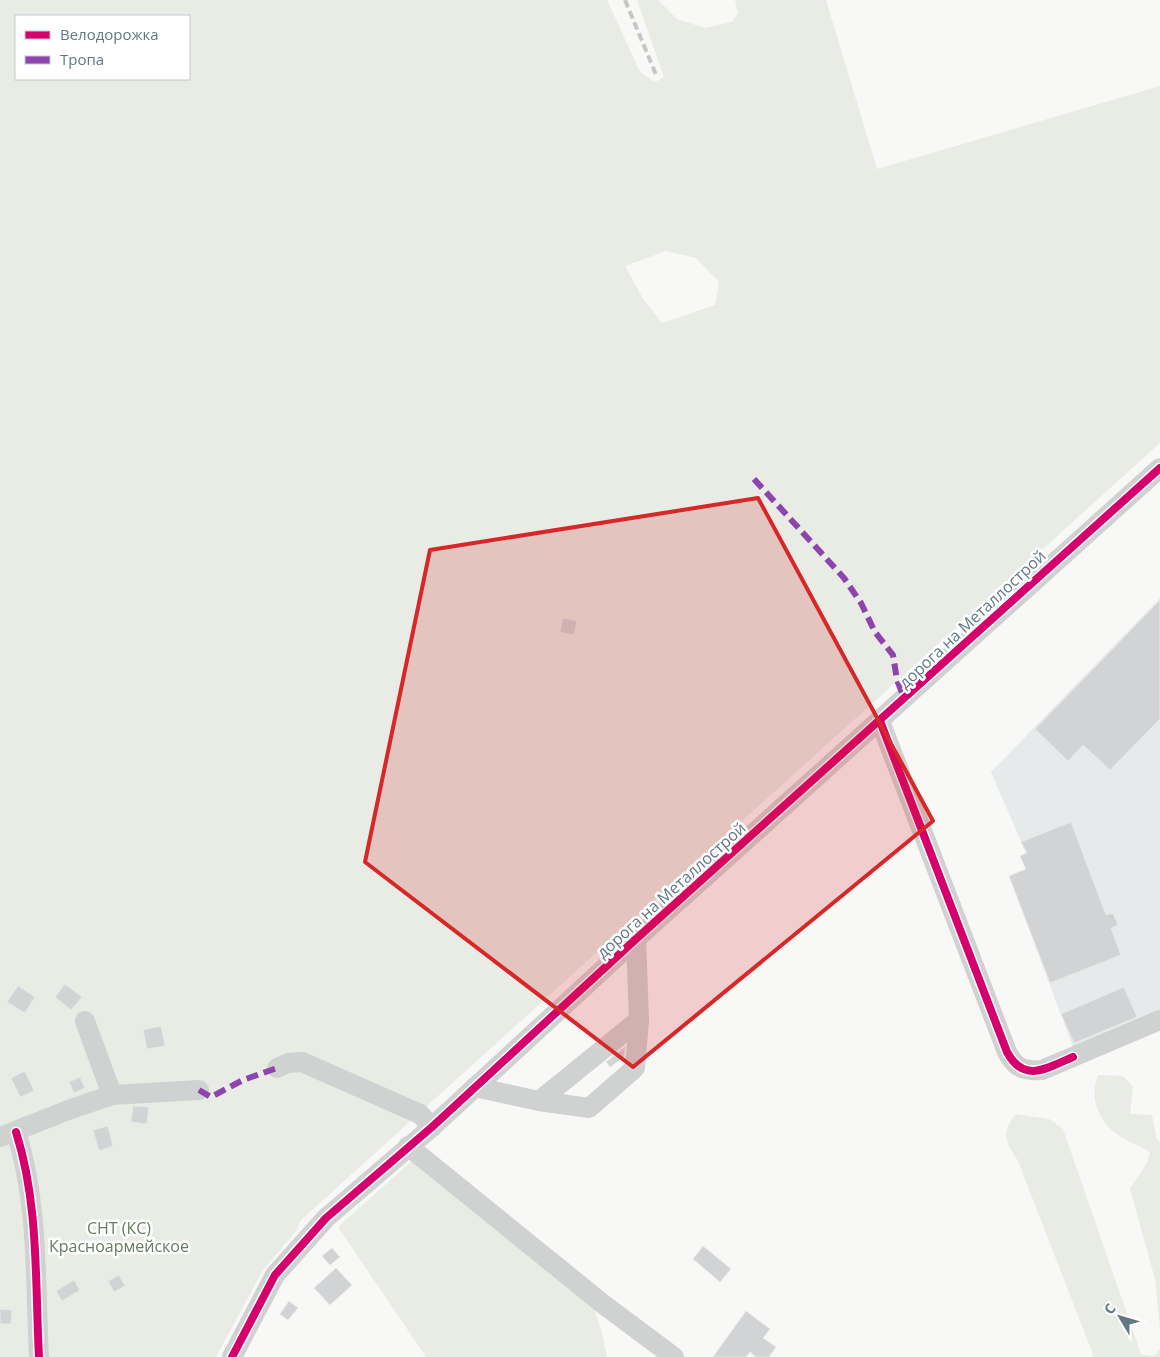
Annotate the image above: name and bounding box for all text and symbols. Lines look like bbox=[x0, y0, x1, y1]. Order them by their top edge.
legend bbox=[15, 15, 190, 80]
text: Велодорожка bbox=[60, 24, 159, 44]
text: Тропа bbox=[60, 49, 104, 69]
street label: дорога на Металлострой bbox=[894, 545, 1050, 693]
street label: дорога на Металлострой bbox=[592, 817, 750, 963]
park label: СНТ (КС) Красноармейское bbox=[49, 1217, 189, 1257]
north arrow bbox=[1095, 1292, 1145, 1342]
text: С bbox=[1099, 1299, 1120, 1318]

